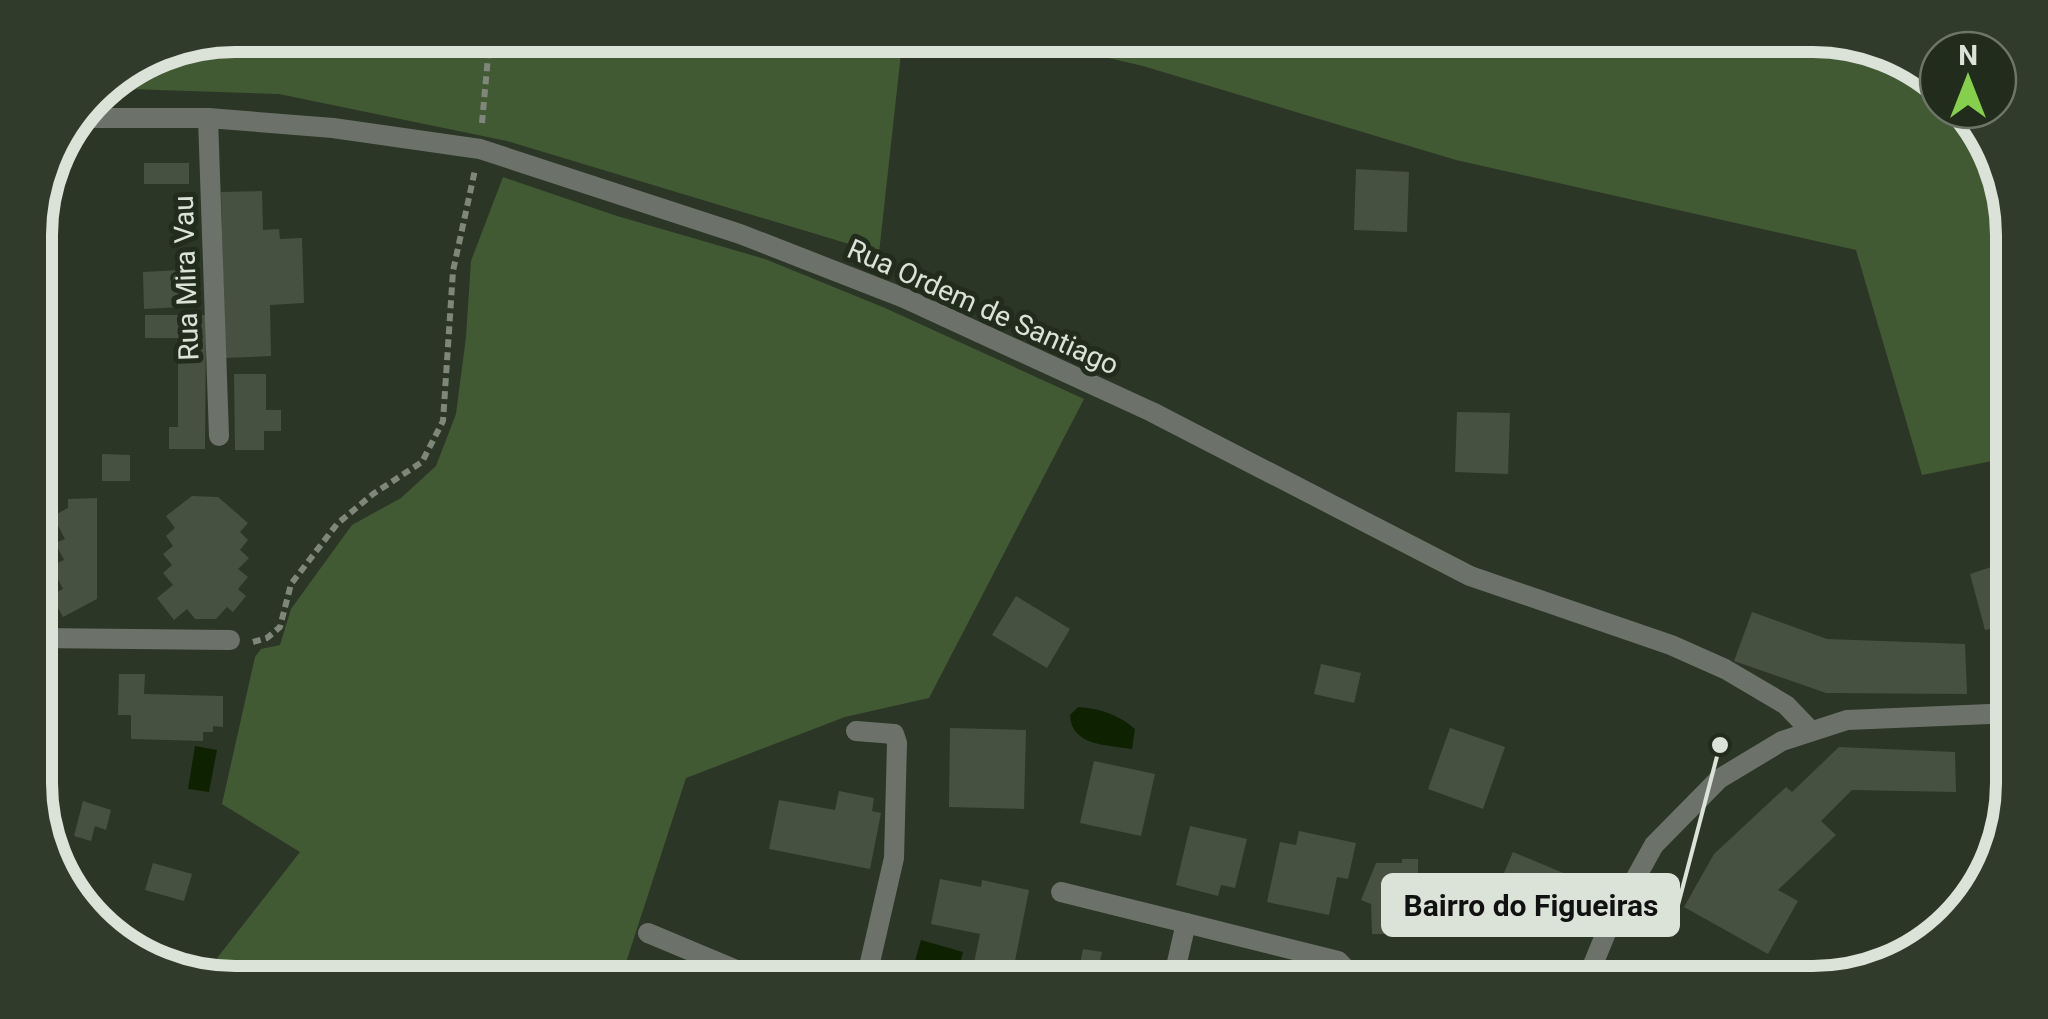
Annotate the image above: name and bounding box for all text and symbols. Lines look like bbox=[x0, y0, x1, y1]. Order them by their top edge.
north arrow bbox=[1918, 30, 2018, 130]
text: N bbox=[1958, 39, 1978, 72]
street label: Rua Mira Vau bbox=[167, 195, 205, 361]
street label: Rua Ordem de Santiago bbox=[842, 232, 1124, 382]
callout: Bairro do Figueiras bbox=[1383, 875, 1678, 935]
text: Bairro do Figueiras bbox=[1404, 888, 1658, 923]

